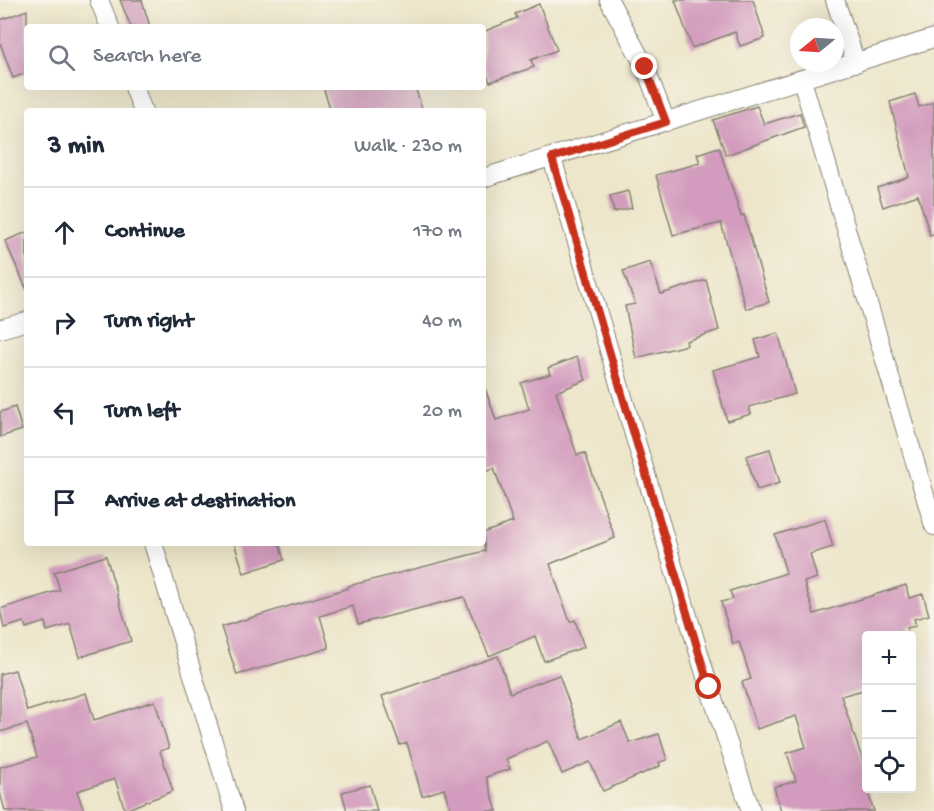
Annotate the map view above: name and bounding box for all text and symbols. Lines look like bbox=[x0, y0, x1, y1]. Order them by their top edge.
north arrow bbox=[790, 18, 844, 72]
search box bbox=[24, 24, 486, 90]
icon: search bbox=[45, 41, 78, 74]
text: Search here bbox=[93, 44, 201, 70]
route end bbox=[631, 53, 657, 79]
text: 3 min bbox=[48, 132, 104, 163]
text: Walk · 230 m bbox=[354, 136, 462, 159]
icon: ahead bbox=[48, 216, 81, 249]
text: Continue bbox=[105, 219, 185, 245]
text: 170 m bbox=[413, 221, 462, 244]
icon: right bbox=[48, 306, 81, 339]
text: Turn right bbox=[105, 309, 193, 335]
text: 40 m bbox=[422, 311, 462, 334]
icon: left bbox=[48, 396, 81, 429]
text: Turn left bbox=[105, 399, 179, 425]
text: 20 m bbox=[422, 401, 462, 424]
icon: arrive bbox=[48, 486, 81, 519]
text: Arrive at destination bbox=[105, 489, 295, 515]
map controls bbox=[862, 631, 916, 793]
button: + bbox=[862, 631, 916, 685]
route start bbox=[695, 673, 721, 699]
button: − bbox=[862, 685, 916, 739]
button: locate bbox=[862, 739, 916, 793]

